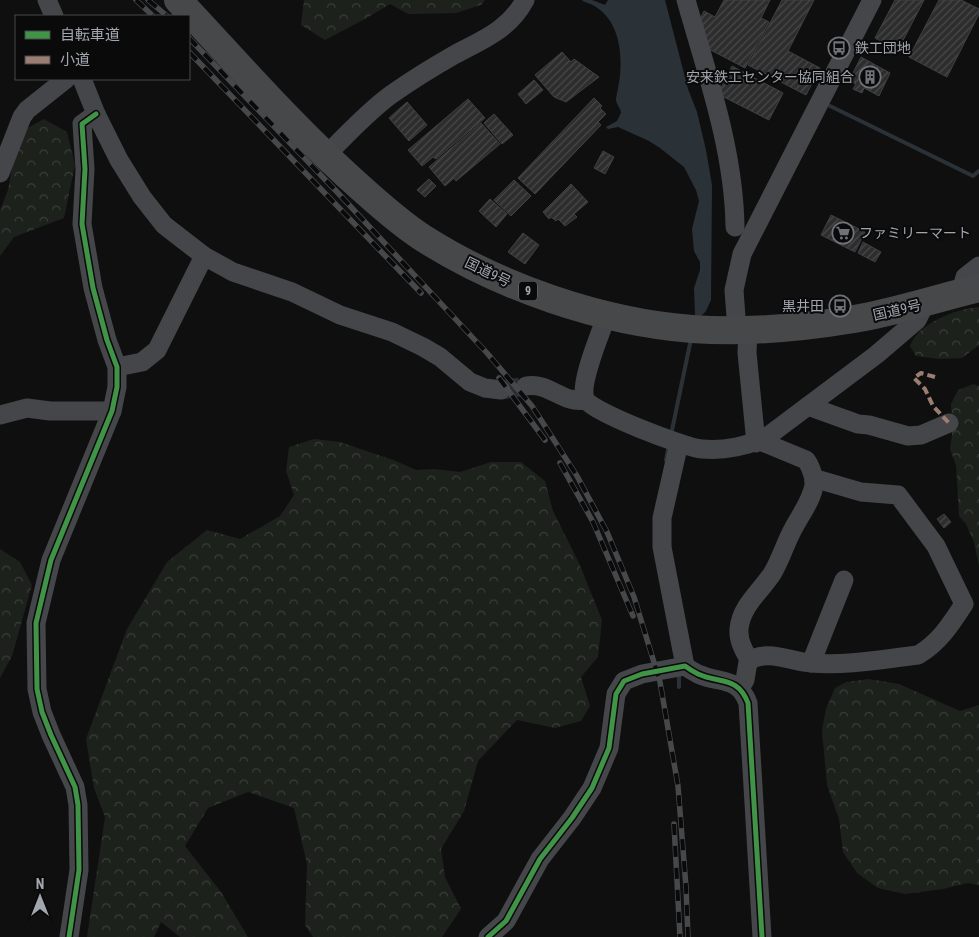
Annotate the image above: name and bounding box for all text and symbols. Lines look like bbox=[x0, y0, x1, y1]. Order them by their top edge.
legend bbox=[15, 15, 190, 80]
text: 自転車道 bbox=[60, 26, 120, 44]
bus stop icon: 鉄工団地 bbox=[827, 36, 851, 60]
place label: 鉄工団地 bbox=[855, 40, 911, 56]
text: 小道 bbox=[60, 51, 90, 69]
building icon: 安来鉄工センター協同組合 bbox=[858, 65, 882, 89]
place label: 安来鉄工センター協同組合 bbox=[686, 69, 854, 85]
supermarket icon: ファミリーマート bbox=[831, 221, 855, 245]
place label: ファミリーマート bbox=[859, 225, 971, 241]
street label: 国道9号 bbox=[463, 254, 513, 290]
road number: 9 bbox=[519, 282, 537, 300]
bus stop icon: 黒井田 bbox=[828, 294, 852, 318]
street label: 国道9号 bbox=[871, 297, 923, 323]
place label: 黒井田 bbox=[782, 298, 824, 314]
north arrow bbox=[15, 872, 65, 922]
text: N bbox=[36, 876, 44, 892]

